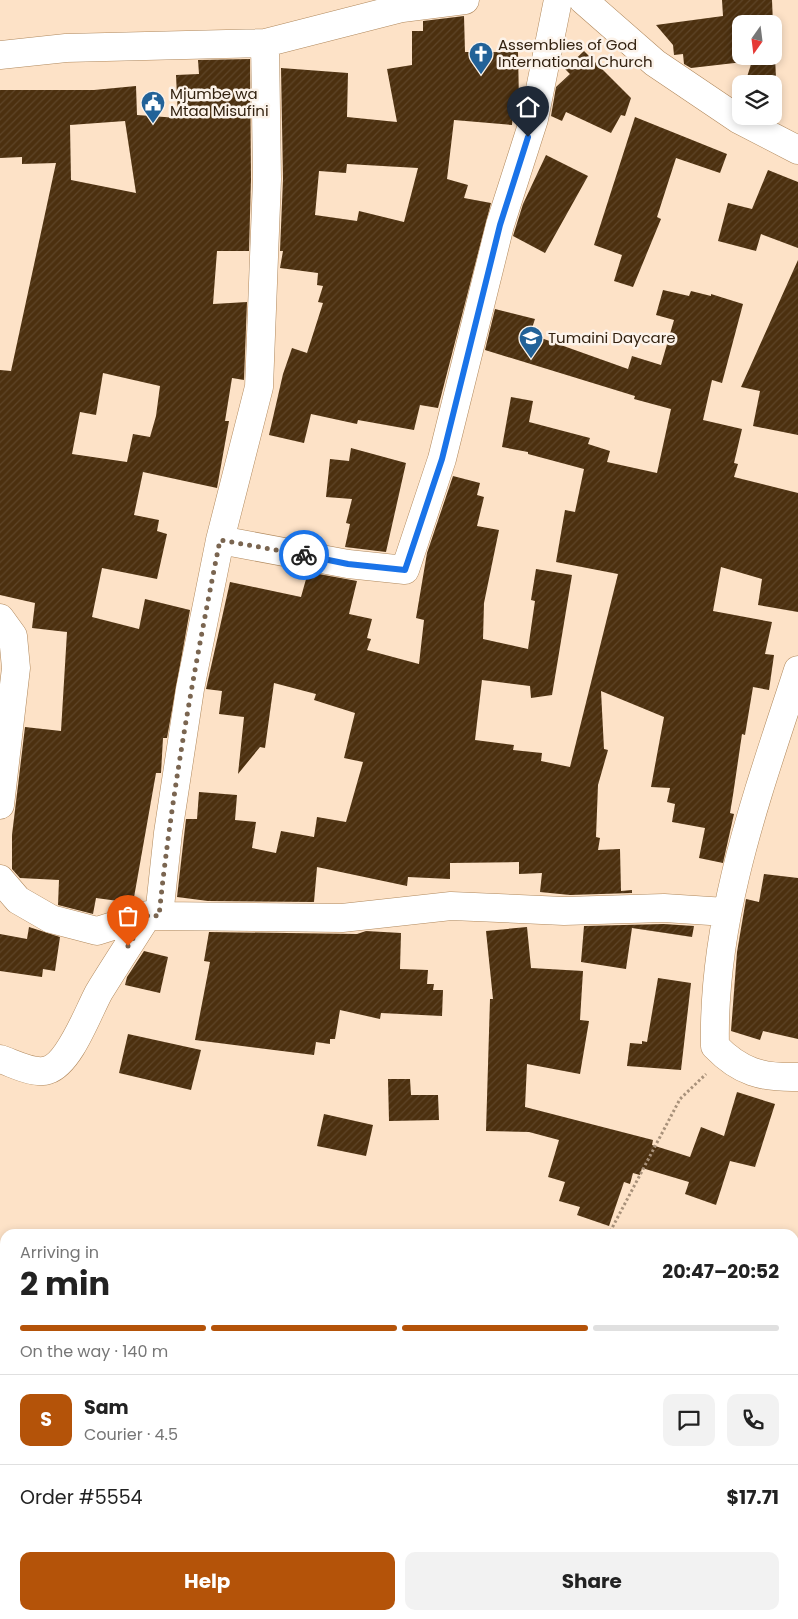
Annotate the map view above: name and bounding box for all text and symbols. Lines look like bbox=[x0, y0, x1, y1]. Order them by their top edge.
north arrow bbox=[732, 15, 782, 65]
map controls bbox=[732, 15, 782, 125]
place label: Assemblies of God International Church bbox=[498, 34, 653, 72]
church icon: Assemblies of God International Church bbox=[468, 41, 494, 75]
button: layers bbox=[732, 75, 782, 125]
place label: Mjumbe wa Mtaa Misufini bbox=[170, 83, 269, 121]
pin bbox=[507, 86, 549, 137]
public building icon: Mjumbe wa Mtaa Misufini bbox=[140, 90, 166, 124]
icon: home bbox=[514, 93, 542, 121]
school or university icon: Tumaini Daycare bbox=[518, 325, 544, 359]
place label: Tumaini Daycare bbox=[548, 327, 676, 348]
courier bbox=[279, 530, 329, 580]
icon: bike bbox=[290, 541, 318, 569]
pin bbox=[107, 895, 149, 946]
icon: bag bbox=[114, 902, 142, 930]
text: Arriving in bbox=[20, 1241, 99, 1264]
text: 20:47–20:52 bbox=[662, 1258, 779, 1285]
text: 2 min bbox=[20, 1261, 110, 1306]
text: On the way · 140 m bbox=[20, 1340, 168, 1363]
text: Sam bbox=[84, 1394, 129, 1421]
button: chat bbox=[663, 1394, 715, 1446]
button: phone bbox=[727, 1394, 779, 1446]
text: S bbox=[40, 1406, 52, 1433]
text: Courier · 4.5 bbox=[84, 1423, 178, 1446]
text: Order #5554 bbox=[20, 1484, 143, 1511]
text: $17.71 bbox=[727, 1484, 779, 1511]
button: Help bbox=[20, 1552, 395, 1610]
button: Share bbox=[405, 1552, 779, 1610]

